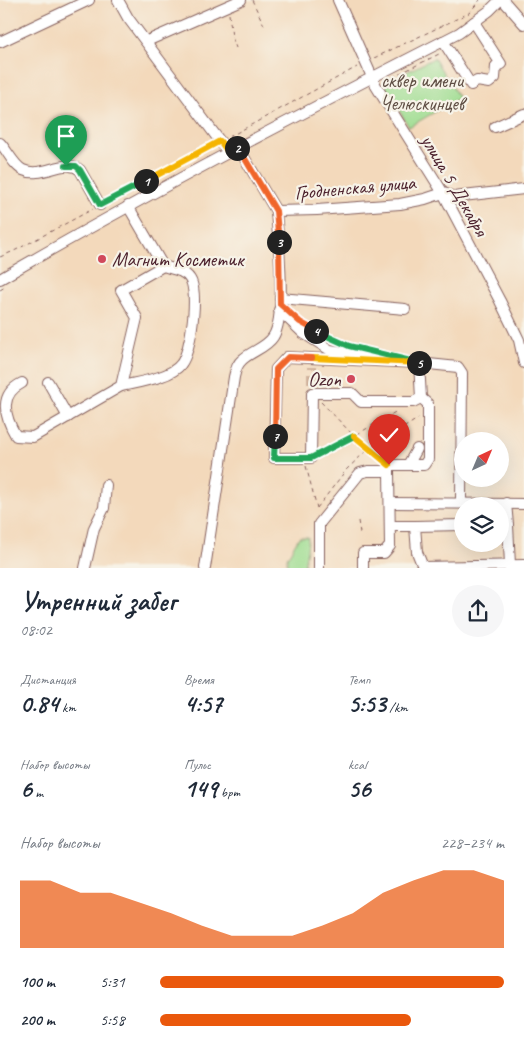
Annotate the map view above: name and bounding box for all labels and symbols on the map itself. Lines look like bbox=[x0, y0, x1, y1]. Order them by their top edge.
park label: сквер имени Челюскинцев bbox=[380, 68, 468, 116]
pin bbox=[45, 115, 87, 166]
street label: улица 5 Декабря bbox=[415, 129, 495, 242]
pin: 2 bbox=[224, 136, 250, 160]
pin: 1 bbox=[134, 168, 158, 194]
street label: Гродненская улица bbox=[294, 170, 418, 205]
pin: 3 bbox=[266, 230, 292, 254]
place label: Магнит Косметик bbox=[112, 247, 245, 272]
marker: Магнит Косметик bbox=[96, 253, 108, 265]
pin: 4 bbox=[304, 318, 328, 344]
pin: 5 bbox=[406, 350, 432, 376]
place label: Ozon bbox=[308, 367, 342, 392]
marker: Ozon bbox=[345, 373, 357, 385]
pin bbox=[368, 414, 410, 465]
pin: 7 bbox=[262, 424, 288, 448]
north arrow bbox=[454, 432, 509, 488]

